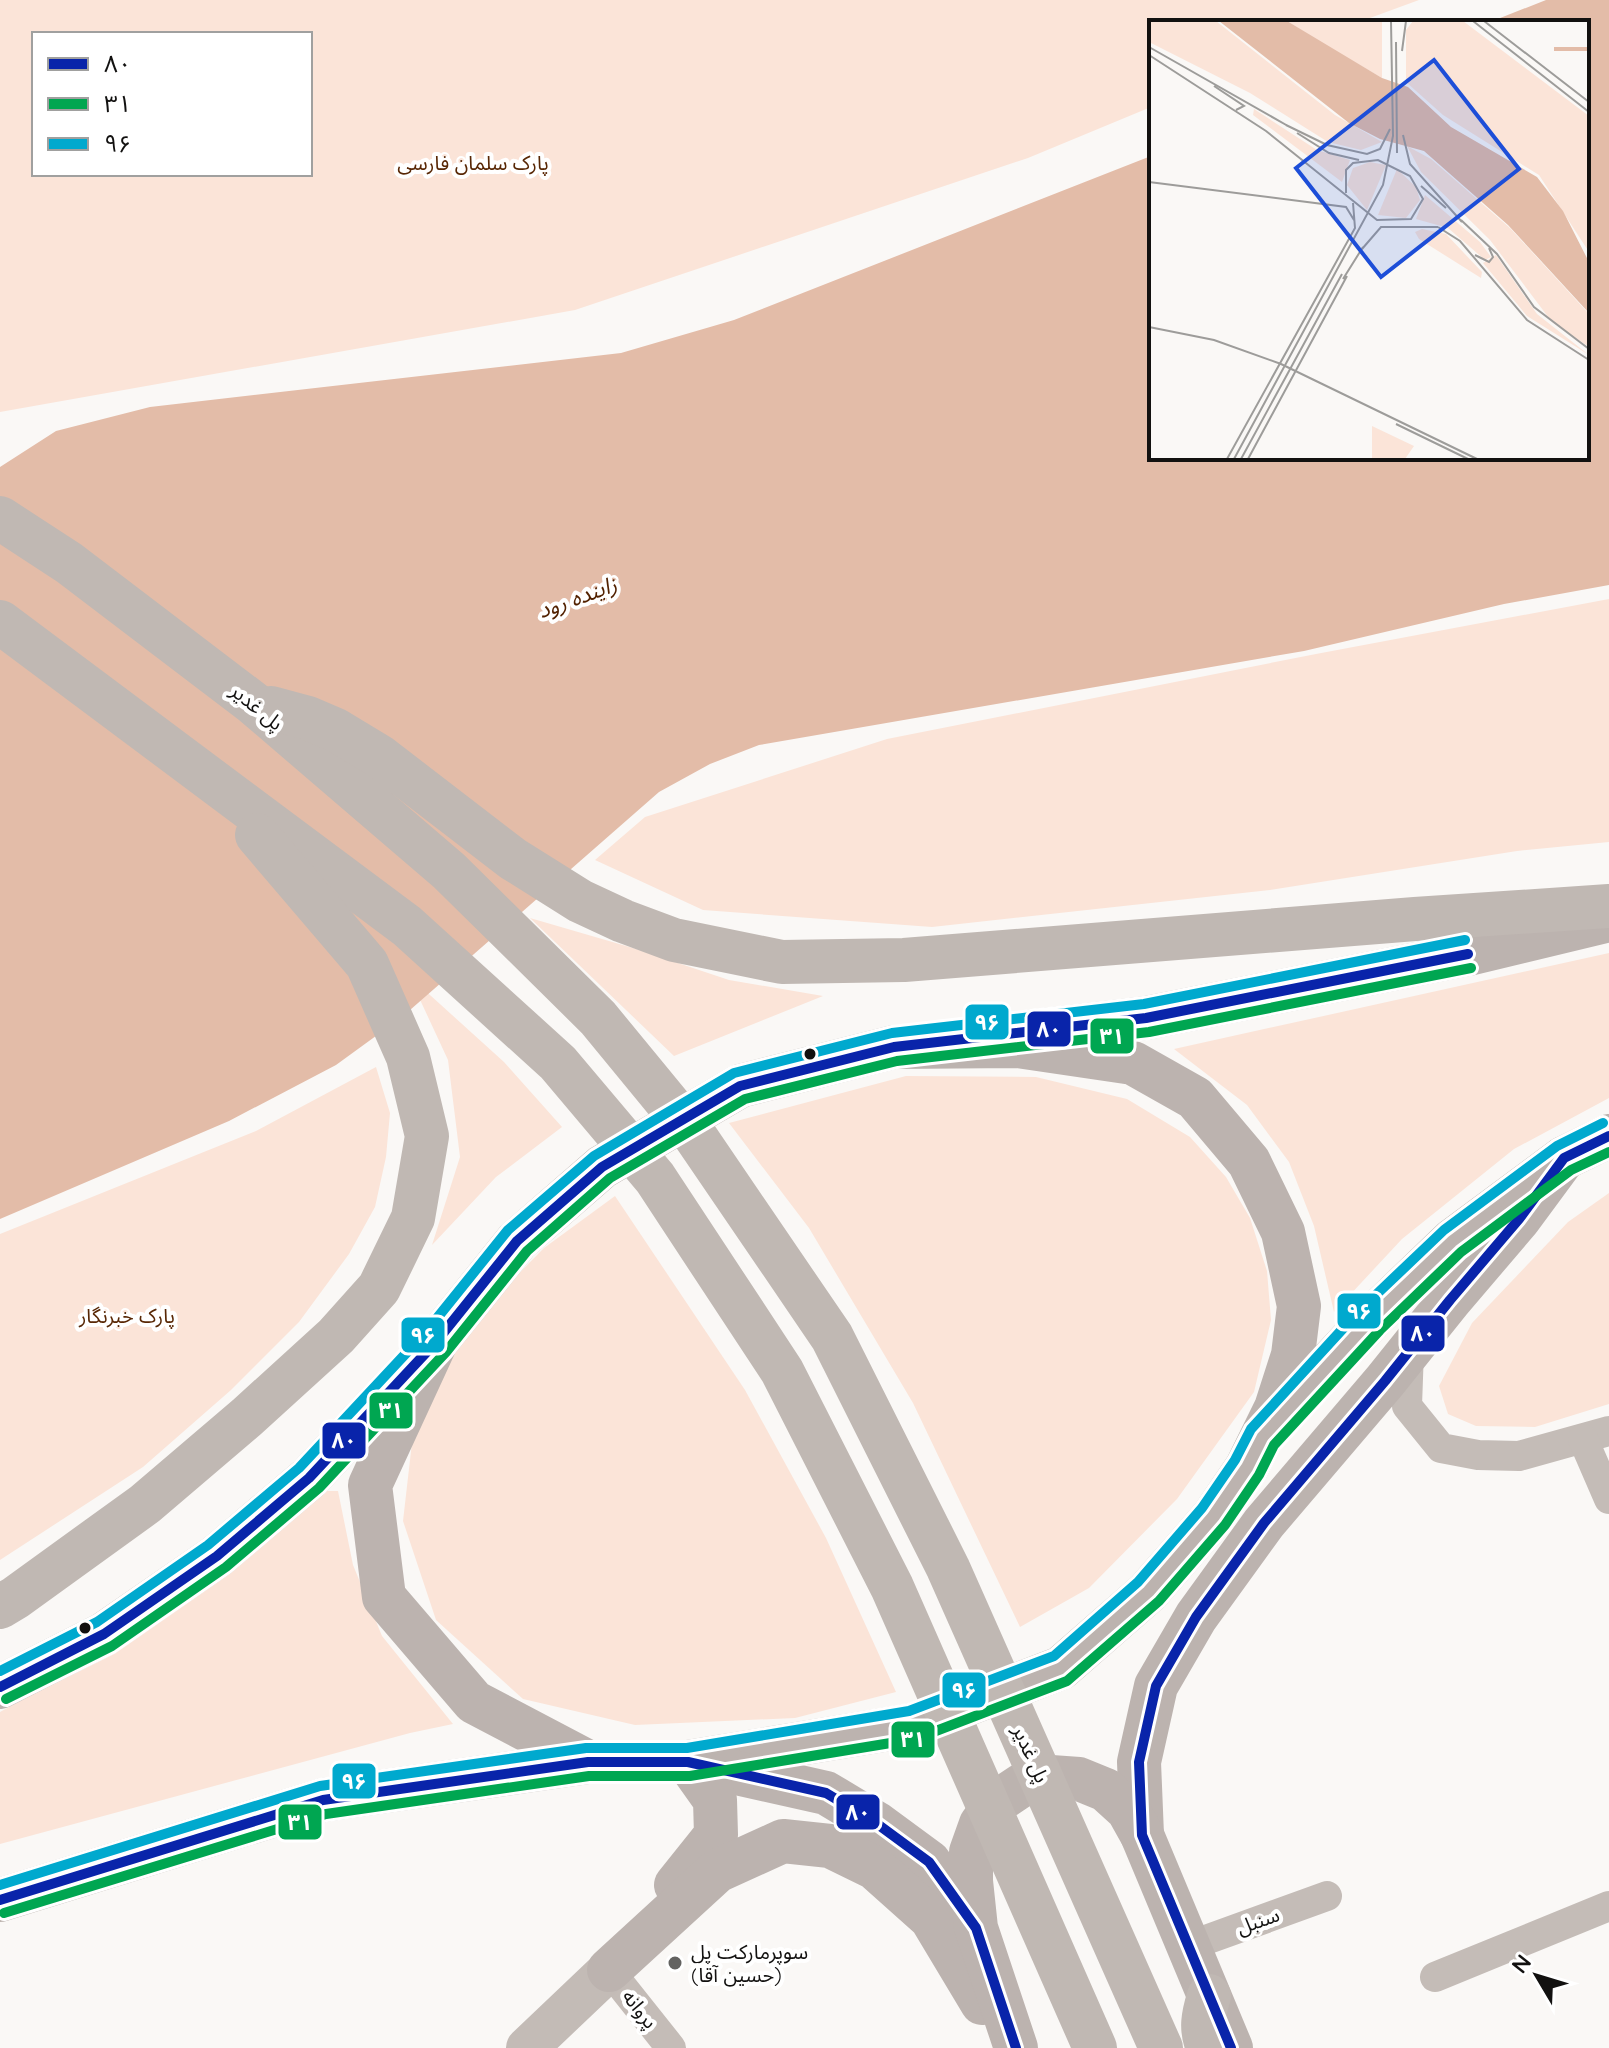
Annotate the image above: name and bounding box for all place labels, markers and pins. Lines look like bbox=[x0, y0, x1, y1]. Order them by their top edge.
unlabelled marker bbox=[802, 1046, 818, 1062]
unlabelled marker bbox=[77, 1620, 93, 1636]
place label: سوپرمارکت پل (حسین آقا) bbox=[691, 1939, 808, 1987]
marker: سوپرمارکت پل (حسین آقا) bbox=[666, 1954, 684, 1972]

